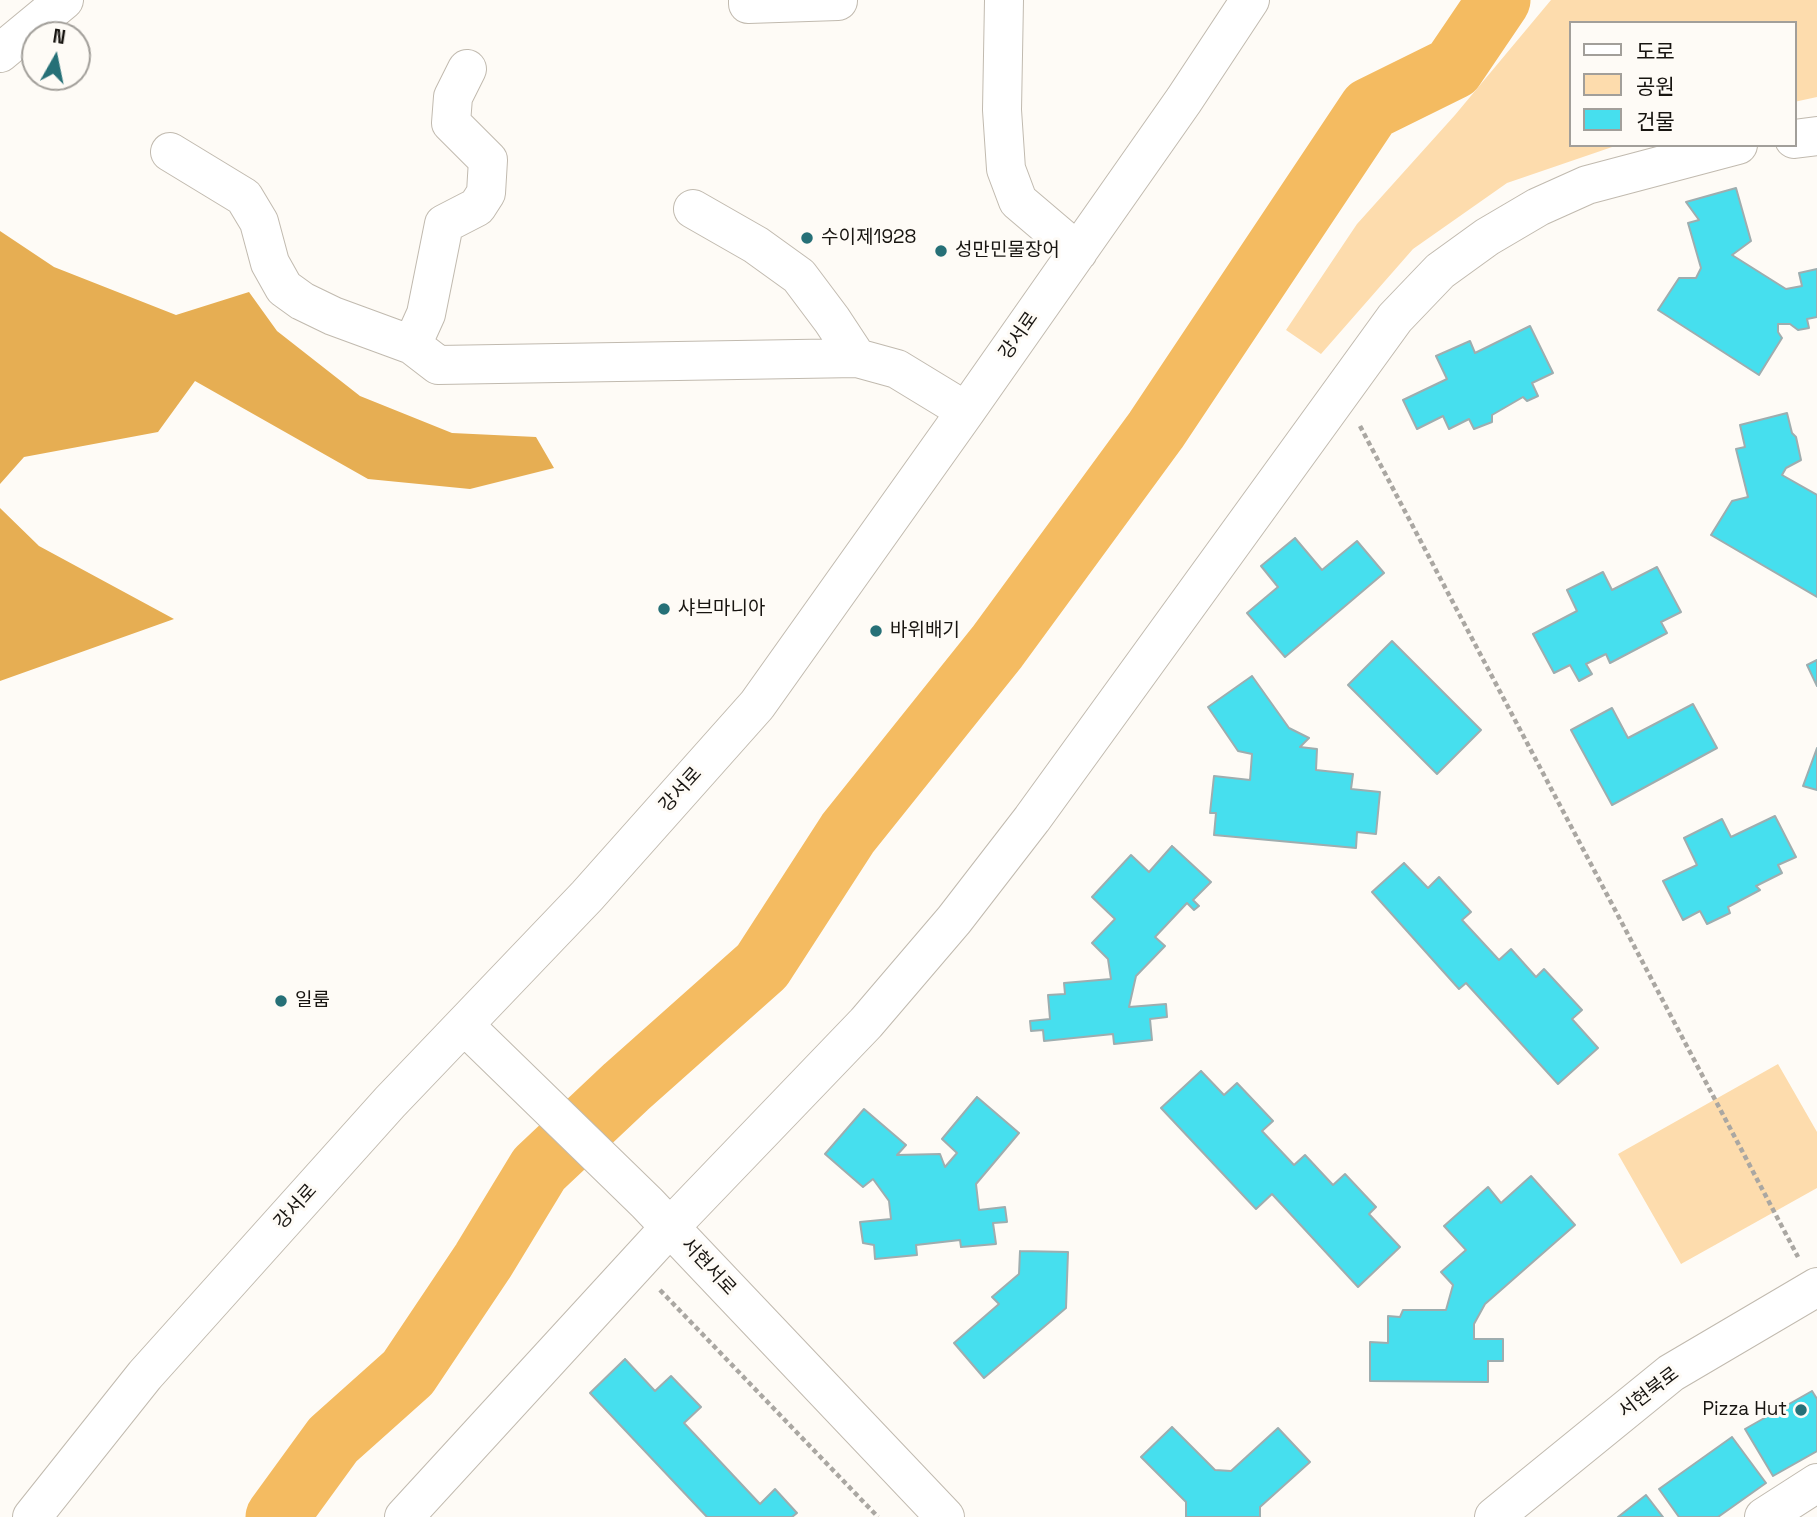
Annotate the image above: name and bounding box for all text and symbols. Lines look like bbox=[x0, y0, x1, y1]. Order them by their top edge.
north arrow bbox=[21, 21, 91, 91]
legend bbox=[1568, 21, 1796, 147]
text: N bbox=[51, 23, 67, 50]
text: 도로 bbox=[1636, 38, 1675, 65]
text: 공원 bbox=[1636, 73, 1675, 100]
text: 건물 bbox=[1636, 108, 1675, 135]
place label: 수이제1928 bbox=[821, 227, 916, 249]
marker: 수이제1928 bbox=[799, 230, 815, 246]
place label: 성만민물장어 bbox=[955, 240, 1060, 262]
marker: 성만민물장어 bbox=[933, 243, 949, 259]
street label: 강서로 bbox=[995, 308, 1043, 364]
place label: 샤브마니아 bbox=[678, 598, 765, 620]
marker: 샤브마니아 bbox=[656, 601, 672, 617]
place label: 바위배기 bbox=[890, 620, 960, 642]
marker: 바위배기 bbox=[868, 623, 884, 639]
street label: 강서로 bbox=[655, 763, 707, 817]
place label: 일룸 bbox=[295, 990, 330, 1012]
marker: 일룸 bbox=[273, 993, 289, 1009]
street label: 강서로 bbox=[270, 1180, 322, 1234]
street label: 서현서로 bbox=[676, 1234, 740, 1300]
street label: 서현북로 bbox=[1614, 1363, 1684, 1423]
place label: Pizza Hut bbox=[1703, 1399, 1787, 1421]
marker: Pizza Hut bbox=[1793, 1402, 1809, 1418]

